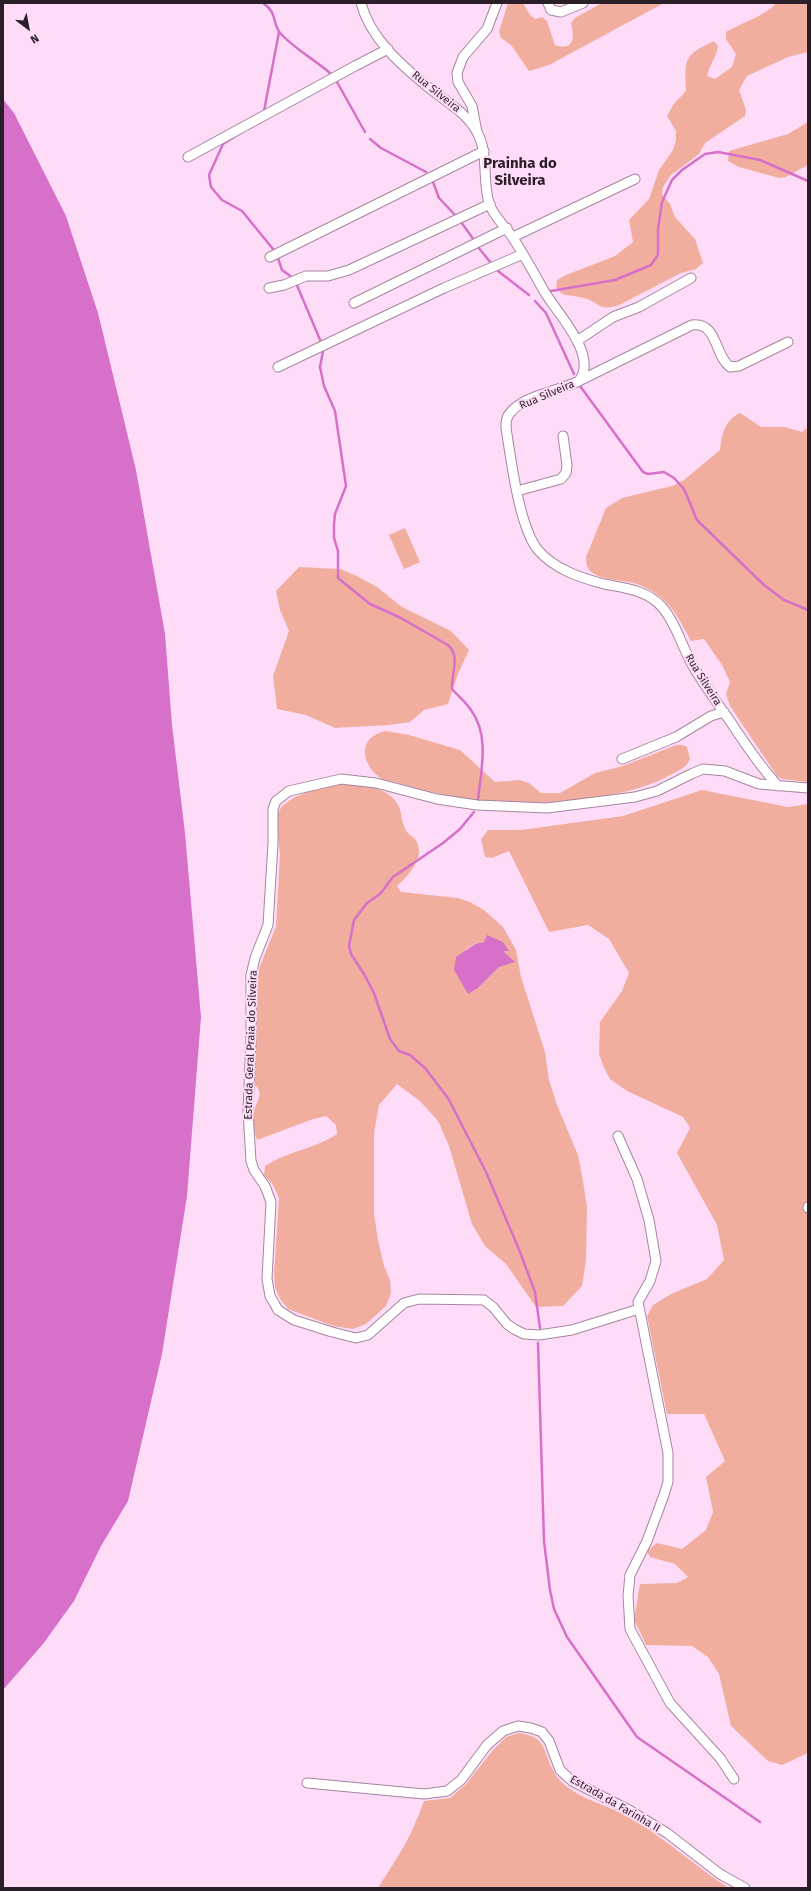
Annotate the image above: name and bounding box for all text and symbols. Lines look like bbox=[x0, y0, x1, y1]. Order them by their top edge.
north arrow bbox=[8, 8, 48, 48]
text: N bbox=[28, 31, 41, 46]
street label: Rua Silveira bbox=[409, 68, 463, 116]
district label: Prainha do Silveira bbox=[483, 155, 557, 190]
street label: Rua Silveira bbox=[518, 378, 576, 412]
street label: Rua Silveira bbox=[682, 652, 724, 708]
street label: Estrada Geral Praia do Silveira bbox=[242, 970, 260, 1120]
street label: Estrada da Farinha II bbox=[567, 1773, 663, 1835]

